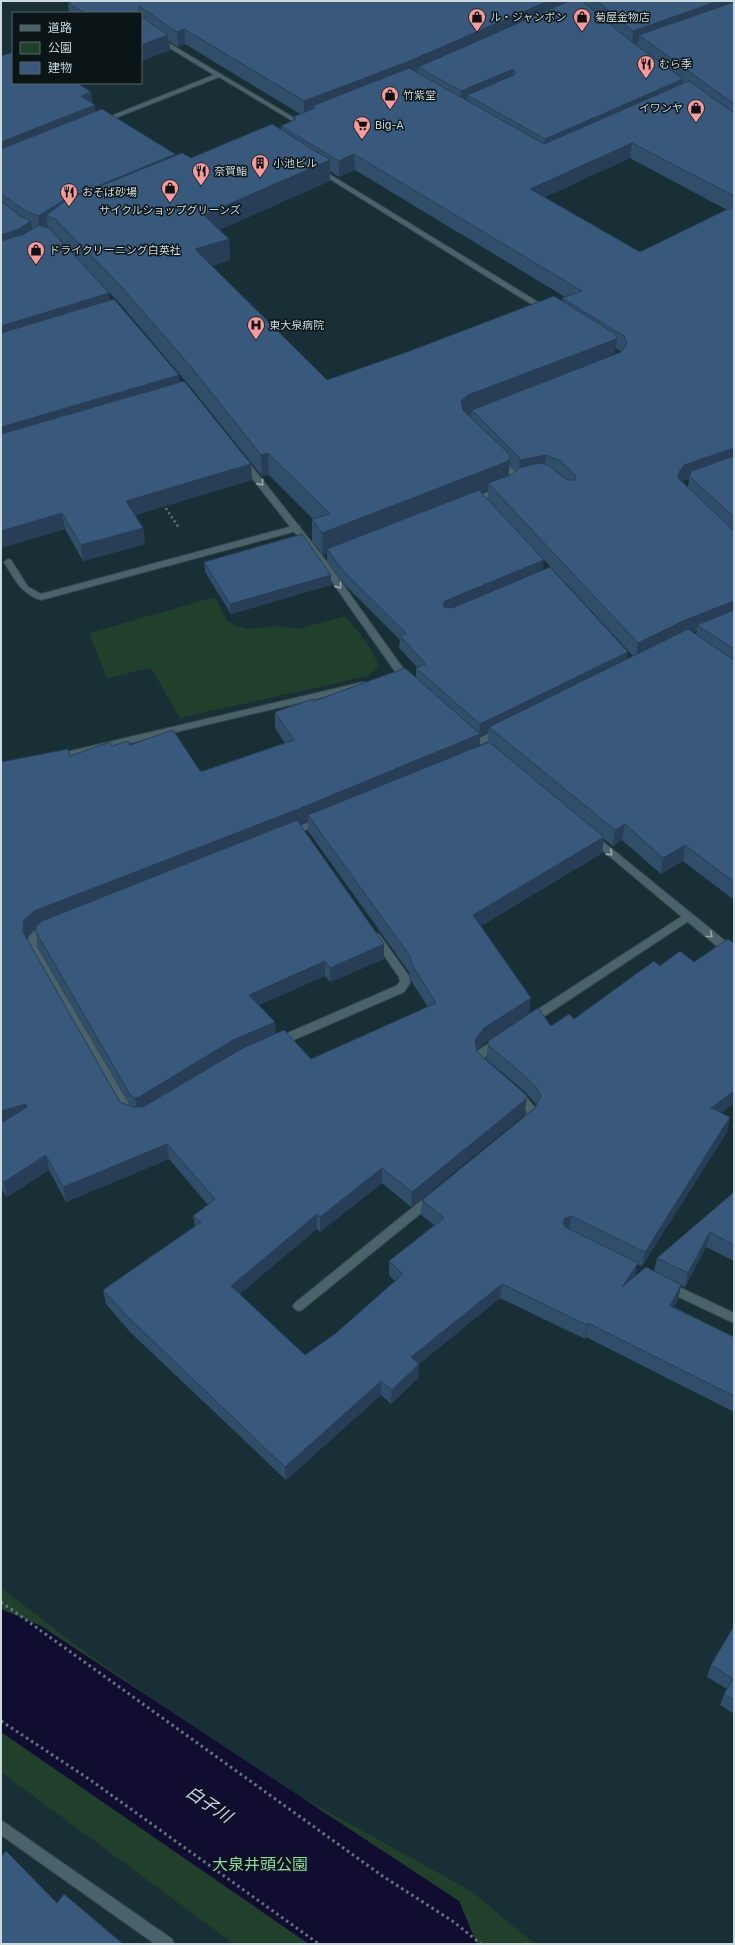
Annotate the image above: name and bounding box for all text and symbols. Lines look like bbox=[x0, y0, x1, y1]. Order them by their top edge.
shop icon: ル・ジャンポン bbox=[467, 7, 487, 32]
shop icon: 菊屋金物店 bbox=[572, 7, 592, 32]
place label: ル・ジャンポン bbox=[490, 10, 566, 24]
place label: 菊屋金物店 bbox=[595, 10, 650, 24]
legend bbox=[12, 12, 142, 84]
text: 道路 bbox=[48, 20, 72, 35]
text: 公園 bbox=[48, 40, 72, 55]
restaurant icon: むら季 bbox=[636, 54, 656, 79]
place label: むら季 bbox=[659, 57, 692, 71]
text: 建物 bbox=[48, 60, 72, 75]
shop icon: 竹紫堂 bbox=[380, 85, 400, 110]
place label: 竹紫堂 bbox=[403, 88, 436, 102]
shop icon: イワンヤ bbox=[686, 98, 706, 123]
place label: イワンヤ bbox=[639, 101, 683, 115]
supermarket icon: Big-A bbox=[352, 115, 372, 140]
place label: Big-A bbox=[375, 118, 404, 132]
building icon: 小池ビル bbox=[250, 153, 270, 178]
place label: 小池ビル bbox=[273, 156, 317, 170]
restaurant icon: 奈賀鮨 bbox=[191, 161, 211, 186]
place label: 奈賀鮨 bbox=[214, 164, 247, 178]
shop icon: サイクルショップグリーンズ bbox=[160, 178, 180, 203]
restaurant icon: おそば砂場 bbox=[59, 182, 79, 207]
place label: おそば砂場 bbox=[82, 185, 137, 199]
place label: サイクルショップグリーンズ bbox=[99, 203, 241, 217]
shop icon: ドライクリーニング白英社 bbox=[26, 240, 46, 265]
place label: ドライクリーニング白英社 bbox=[49, 243, 181, 257]
hospital icon: 東大泉病院 bbox=[246, 315, 266, 340]
place label: 東大泉病院 bbox=[269, 318, 324, 332]
one-way arrow bbox=[256, 478, 263, 485]
one-way arrow bbox=[335, 582, 342, 589]
one-way arrow bbox=[605, 848, 612, 855]
one-way arrow bbox=[706, 930, 713, 937]
water label: 白子川 bbox=[182, 1781, 237, 1828]
park label: 大泉井頭公園 bbox=[212, 1854, 308, 1874]

